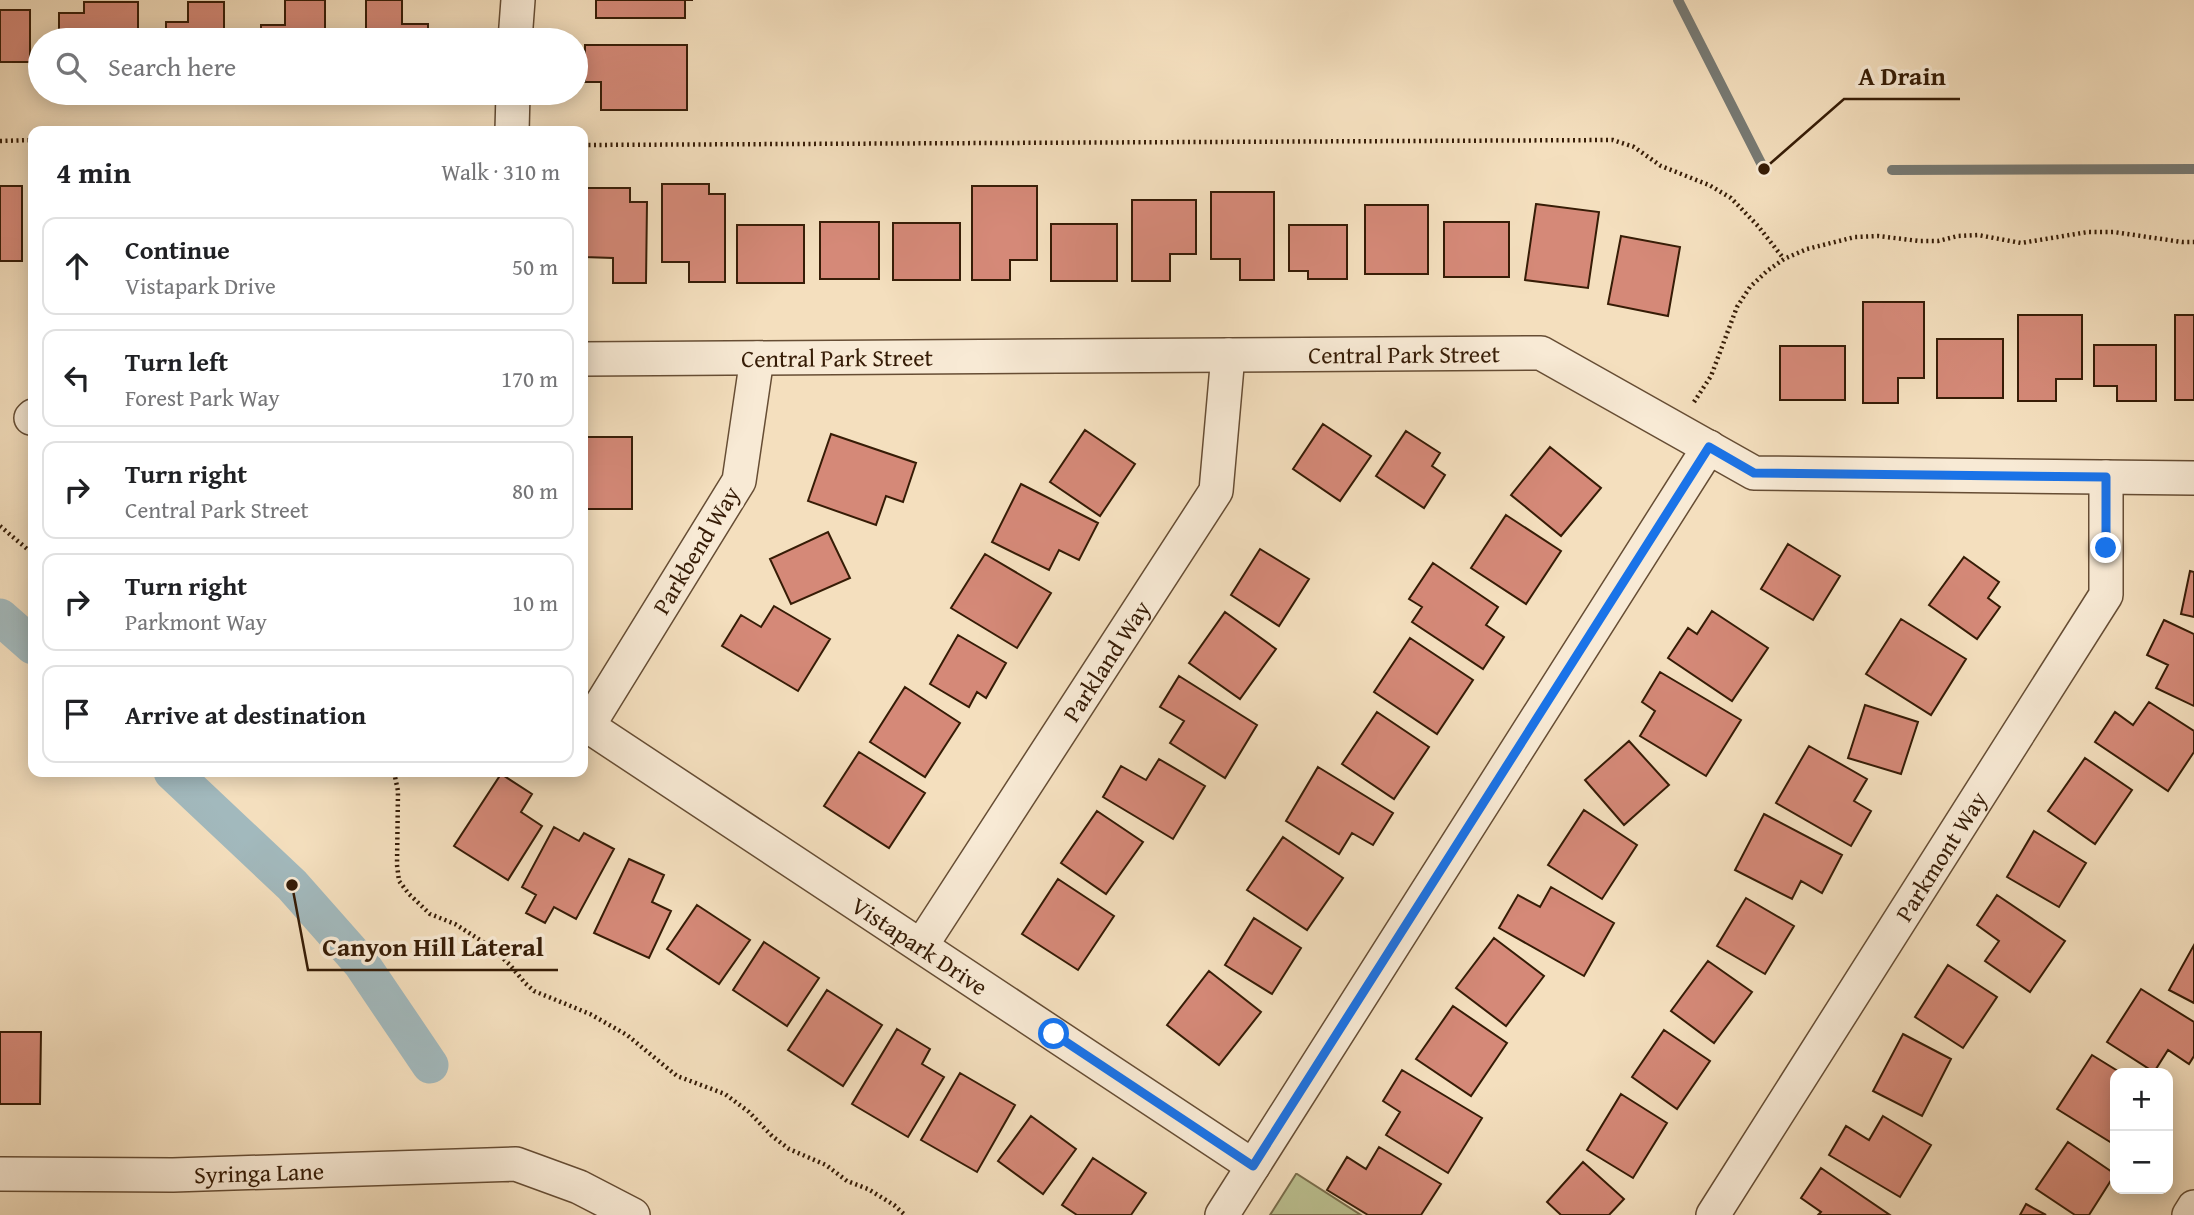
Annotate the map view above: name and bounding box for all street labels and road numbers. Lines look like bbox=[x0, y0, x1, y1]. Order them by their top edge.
street label: Central Park Street bbox=[1308, 336, 1500, 372]
street label: Central Park Street bbox=[741, 339, 933, 376]
street label: Parkbend Way bbox=[644, 479, 748, 621]
street label: Parkland Way bbox=[1054, 593, 1158, 728]
street label: Parkmont Way bbox=[1886, 784, 1995, 928]
street label: Vistapark Drive bbox=[845, 888, 995, 1004]
street label: Syringa Lane bbox=[193, 1153, 325, 1192]

